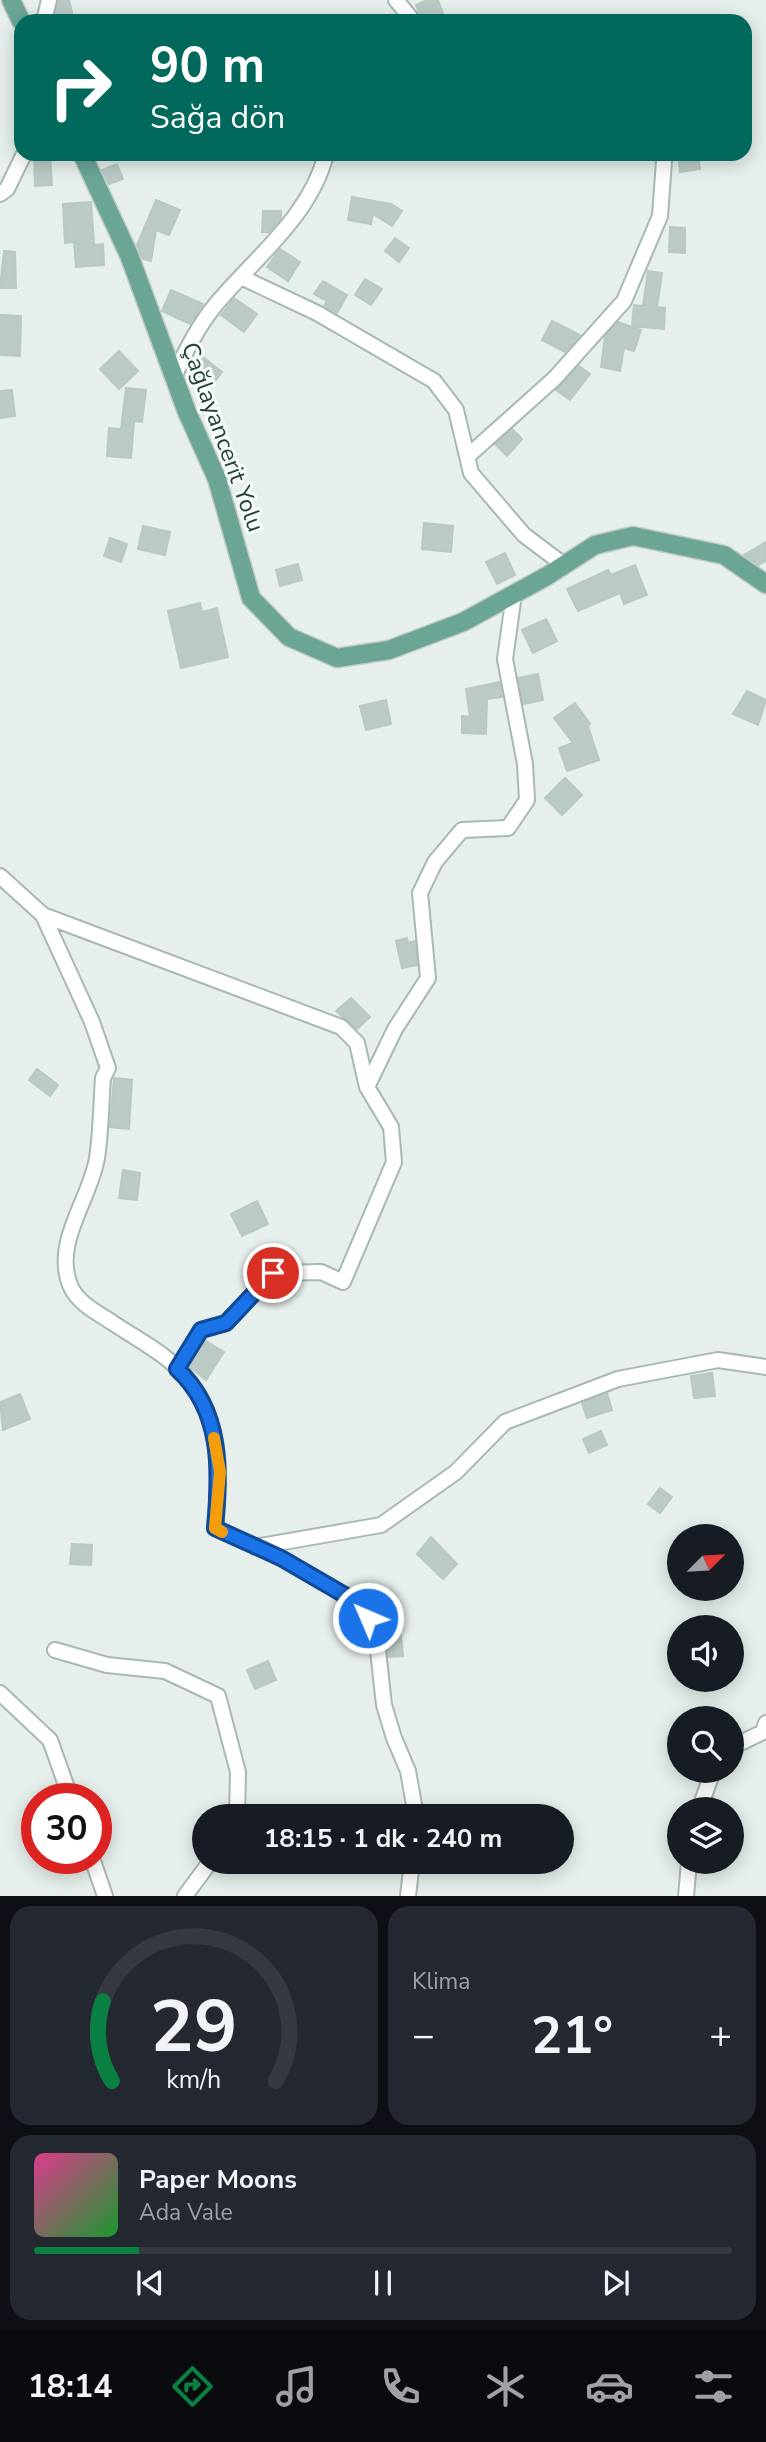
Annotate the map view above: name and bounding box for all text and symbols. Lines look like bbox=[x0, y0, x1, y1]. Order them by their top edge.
text: 90 m bbox=[150, 32, 265, 99]
icon: right bbox=[35, 42, 126, 133]
text: Sağa dön bbox=[150, 96, 285, 139]
street label: Çağlayancerit Yolu bbox=[174, 338, 272, 536]
pin bbox=[243, 1243, 303, 1303]
icon: arrive bbox=[254, 1254, 292, 1292]
north arrow bbox=[667, 1524, 744, 1601]
map controls bbox=[667, 1524, 744, 1874]
position arrow bbox=[331, 1581, 405, 1655]
button: sound bbox=[667, 1615, 744, 1692]
button: search bbox=[667, 1706, 744, 1783]
speed limit sign: 30 bbox=[21, 1783, 112, 1874]
button: layers bbox=[667, 1797, 744, 1874]
text: 18:15 · 1 dk · 240 m bbox=[264, 1821, 502, 1856]
text: Klima bbox=[412, 1966, 470, 1997]
text: 29 bbox=[150, 1978, 238, 2078]
text: 21° bbox=[531, 2000, 613, 2071]
text: − bbox=[412, 2010, 435, 2061]
text: + bbox=[709, 2010, 732, 2061]
text: km/h bbox=[166, 2063, 222, 2097]
text: Paper Moons bbox=[139, 2162, 297, 2197]
text: Ada Vale bbox=[139, 2197, 233, 2228]
icon: previous bbox=[131, 2264, 169, 2302]
icon: pause bbox=[364, 2264, 402, 2302]
icon: next bbox=[597, 2264, 635, 2302]
icon: directions bbox=[168, 2362, 217, 2411]
icon: music bbox=[272, 2362, 321, 2411]
icon: phone bbox=[376, 2362, 425, 2411]
icon: climate bbox=[481, 2362, 530, 2411]
icon: car bbox=[585, 2362, 634, 2411]
icon: filters bbox=[689, 2362, 738, 2411]
text: 18:14 bbox=[28, 2365, 112, 2408]

